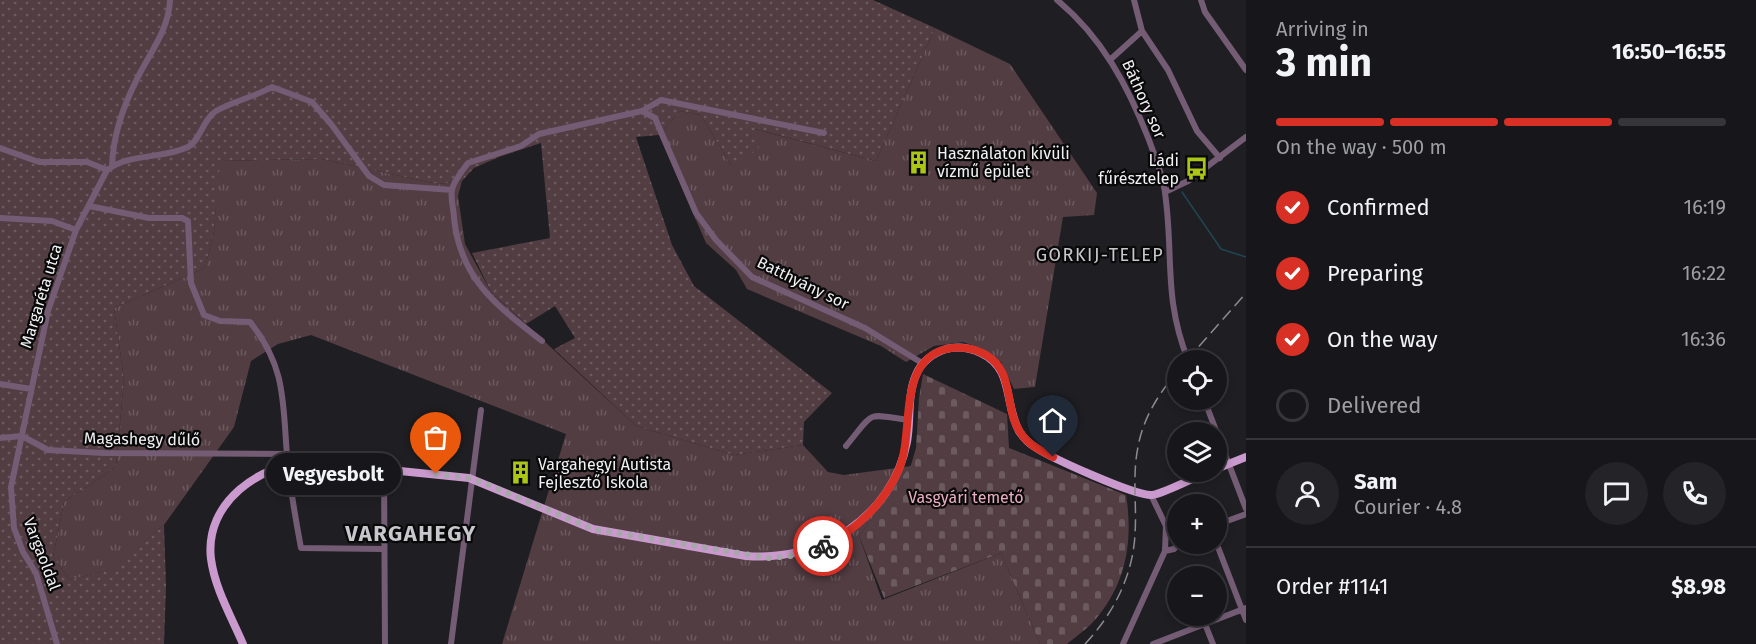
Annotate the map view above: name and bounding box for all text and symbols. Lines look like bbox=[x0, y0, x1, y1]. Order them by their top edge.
text: Arriving in bbox=[1276, 17, 1369, 41]
text: 16:50–16:55 bbox=[1612, 38, 1726, 65]
text: 3 min bbox=[1276, 40, 1372, 86]
street label: Báthory sor bbox=[1118, 57, 1170, 142]
text: On the way · 500 m bbox=[1276, 135, 1447, 159]
place label: Használaton kívüli vízmű épület bbox=[937, 144, 1070, 181]
building icon: Használaton kívüli vízmű épület bbox=[906, 149, 932, 175]
place label: Ládi fűrésztelep bbox=[1098, 151, 1179, 188]
bus stop icon: Ládi fűrésztelep bbox=[1184, 156, 1210, 182]
icon: check bbox=[1276, 191, 1309, 224]
text: Confirmed bbox=[1327, 194, 1430, 221]
text: 16:19 bbox=[1684, 195, 1726, 219]
street label: Margaréta utca bbox=[16, 242, 66, 350]
district label: GORKIJ-TELEP bbox=[1036, 244, 1164, 266]
street label: Batthyány sor bbox=[754, 253, 853, 314]
icon: check bbox=[1276, 257, 1309, 290]
text: Preparing bbox=[1327, 260, 1423, 287]
text: 16:22 bbox=[1682, 261, 1726, 285]
icon: check bbox=[1276, 323, 1309, 356]
text: On the way bbox=[1327, 326, 1438, 353]
text: 16:36 bbox=[1681, 327, 1726, 351]
map controls bbox=[1167, 350, 1227, 626]
button: locate bbox=[1167, 350, 1227, 410]
text: Delivered bbox=[1327, 392, 1422, 419]
pin bbox=[1027, 395, 1078, 457]
icon: home bbox=[1036, 404, 1069, 437]
pin bbox=[410, 412, 461, 474]
icon: bag bbox=[419, 421, 452, 454]
button: layers bbox=[1167, 422, 1227, 482]
street label: Magashegy dűlő bbox=[84, 428, 200, 450]
callout: Vegyesbolt bbox=[265, 453, 400, 495]
place label: Vargahegyi Autista Fejlesztő Iskola bbox=[538, 455, 671, 492]
building icon: Vargahegyi Autista Fejlesztő Iskola bbox=[507, 460, 533, 486]
text: Vegyesbolt bbox=[283, 462, 384, 486]
button: person bbox=[1276, 462, 1339, 525]
button: chat bbox=[1585, 462, 1648, 525]
button: phone bbox=[1663, 462, 1726, 525]
text: Sam bbox=[1354, 468, 1397, 495]
park label: Vasgyári temető bbox=[908, 488, 1024, 507]
button: + bbox=[1167, 494, 1227, 554]
text: Courier · 4.8 bbox=[1354, 495, 1462, 519]
street label: Vargaoldal bbox=[19, 515, 65, 593]
courier bbox=[793, 516, 853, 576]
district label: VARGAHEGY bbox=[344, 520, 477, 547]
icon: bike bbox=[807, 530, 840, 563]
button: − bbox=[1167, 566, 1227, 626]
text: Order #1141 bbox=[1276, 573, 1389, 600]
text: $8.98 bbox=[1671, 573, 1726, 600]

